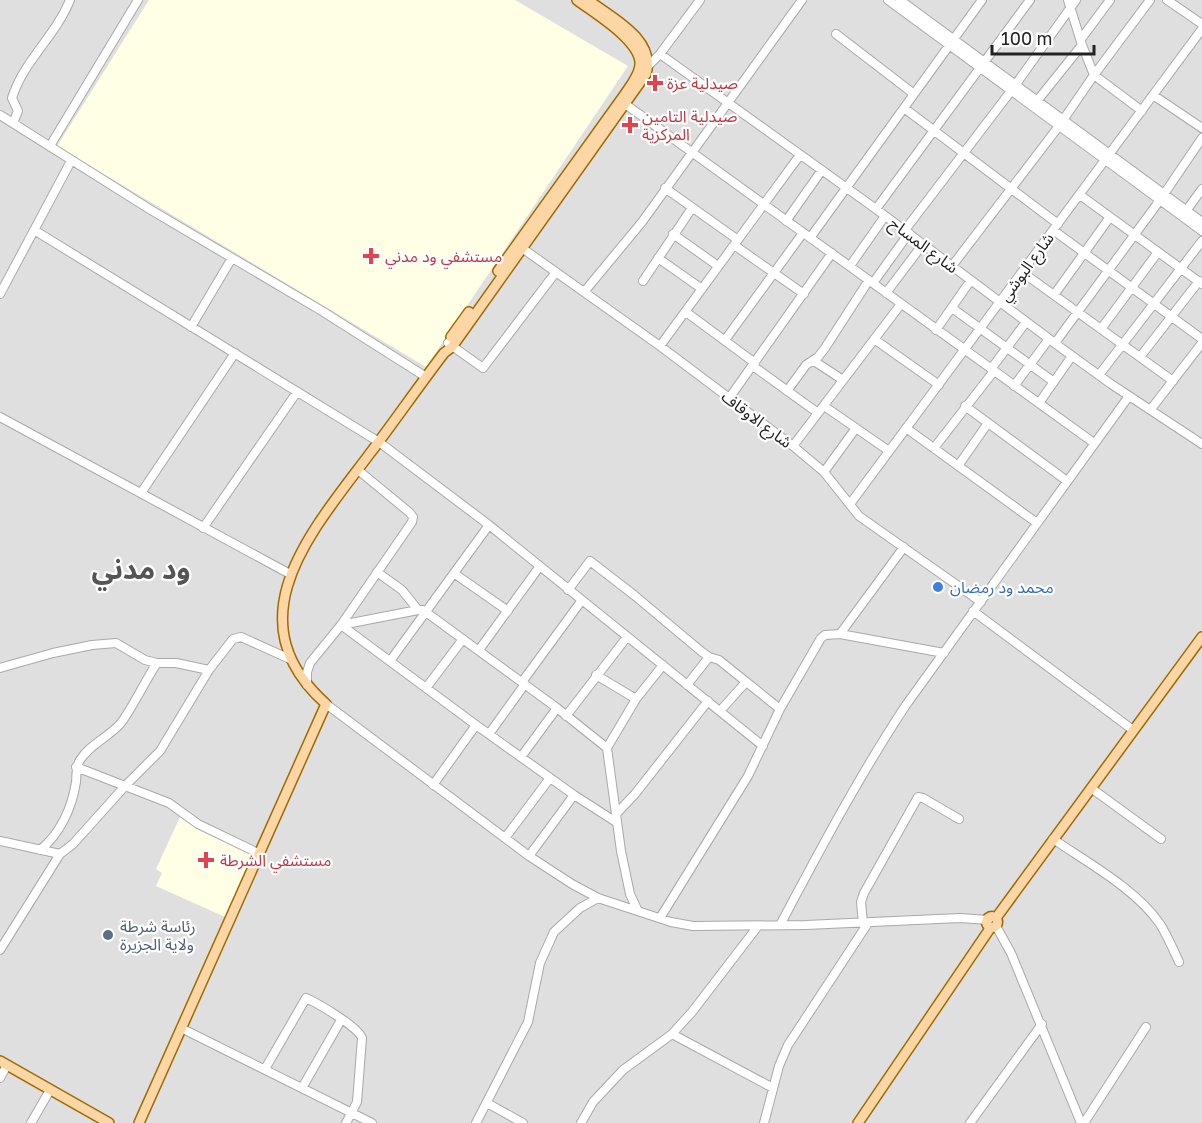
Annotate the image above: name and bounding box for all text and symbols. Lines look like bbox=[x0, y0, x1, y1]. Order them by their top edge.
scale bar bbox=[992, 18, 1094, 56]
text: 100 m bbox=[1001, 27, 1052, 49]
place label: صيدلية عزة bbox=[667, 73, 738, 93]
marker: صيدلية عزة bbox=[648, 76, 662, 90]
place label: صيدلية التامين المركزية bbox=[642, 106, 737, 144]
marker: صيدلية التامين المركزية bbox=[623, 118, 637, 132]
street label: شارع المساح bbox=[884, 213, 962, 280]
street label: شارع البوشي bbox=[994, 229, 1060, 307]
place label: مستشفي ود مدني bbox=[385, 246, 502, 269]
marker: مستشفي ود مدني bbox=[362, 247, 380, 265]
street label: شارع الاوقاف bbox=[716, 386, 796, 454]
district label: ود مدني bbox=[92, 552, 190, 591]
place label: محمد ود رمضان bbox=[950, 577, 1054, 597]
marker: محمد ود رمضان bbox=[931, 580, 945, 594]
place label: مستشفي الشرطة bbox=[220, 850, 331, 873]
marker: مستشفي الشرطة bbox=[197, 851, 215, 869]
place label: رئاسة شرطة ولاية الجزيرة bbox=[120, 916, 196, 954]
marker: رئاسة شرطة ولاية الجزيرة bbox=[101, 928, 115, 942]

